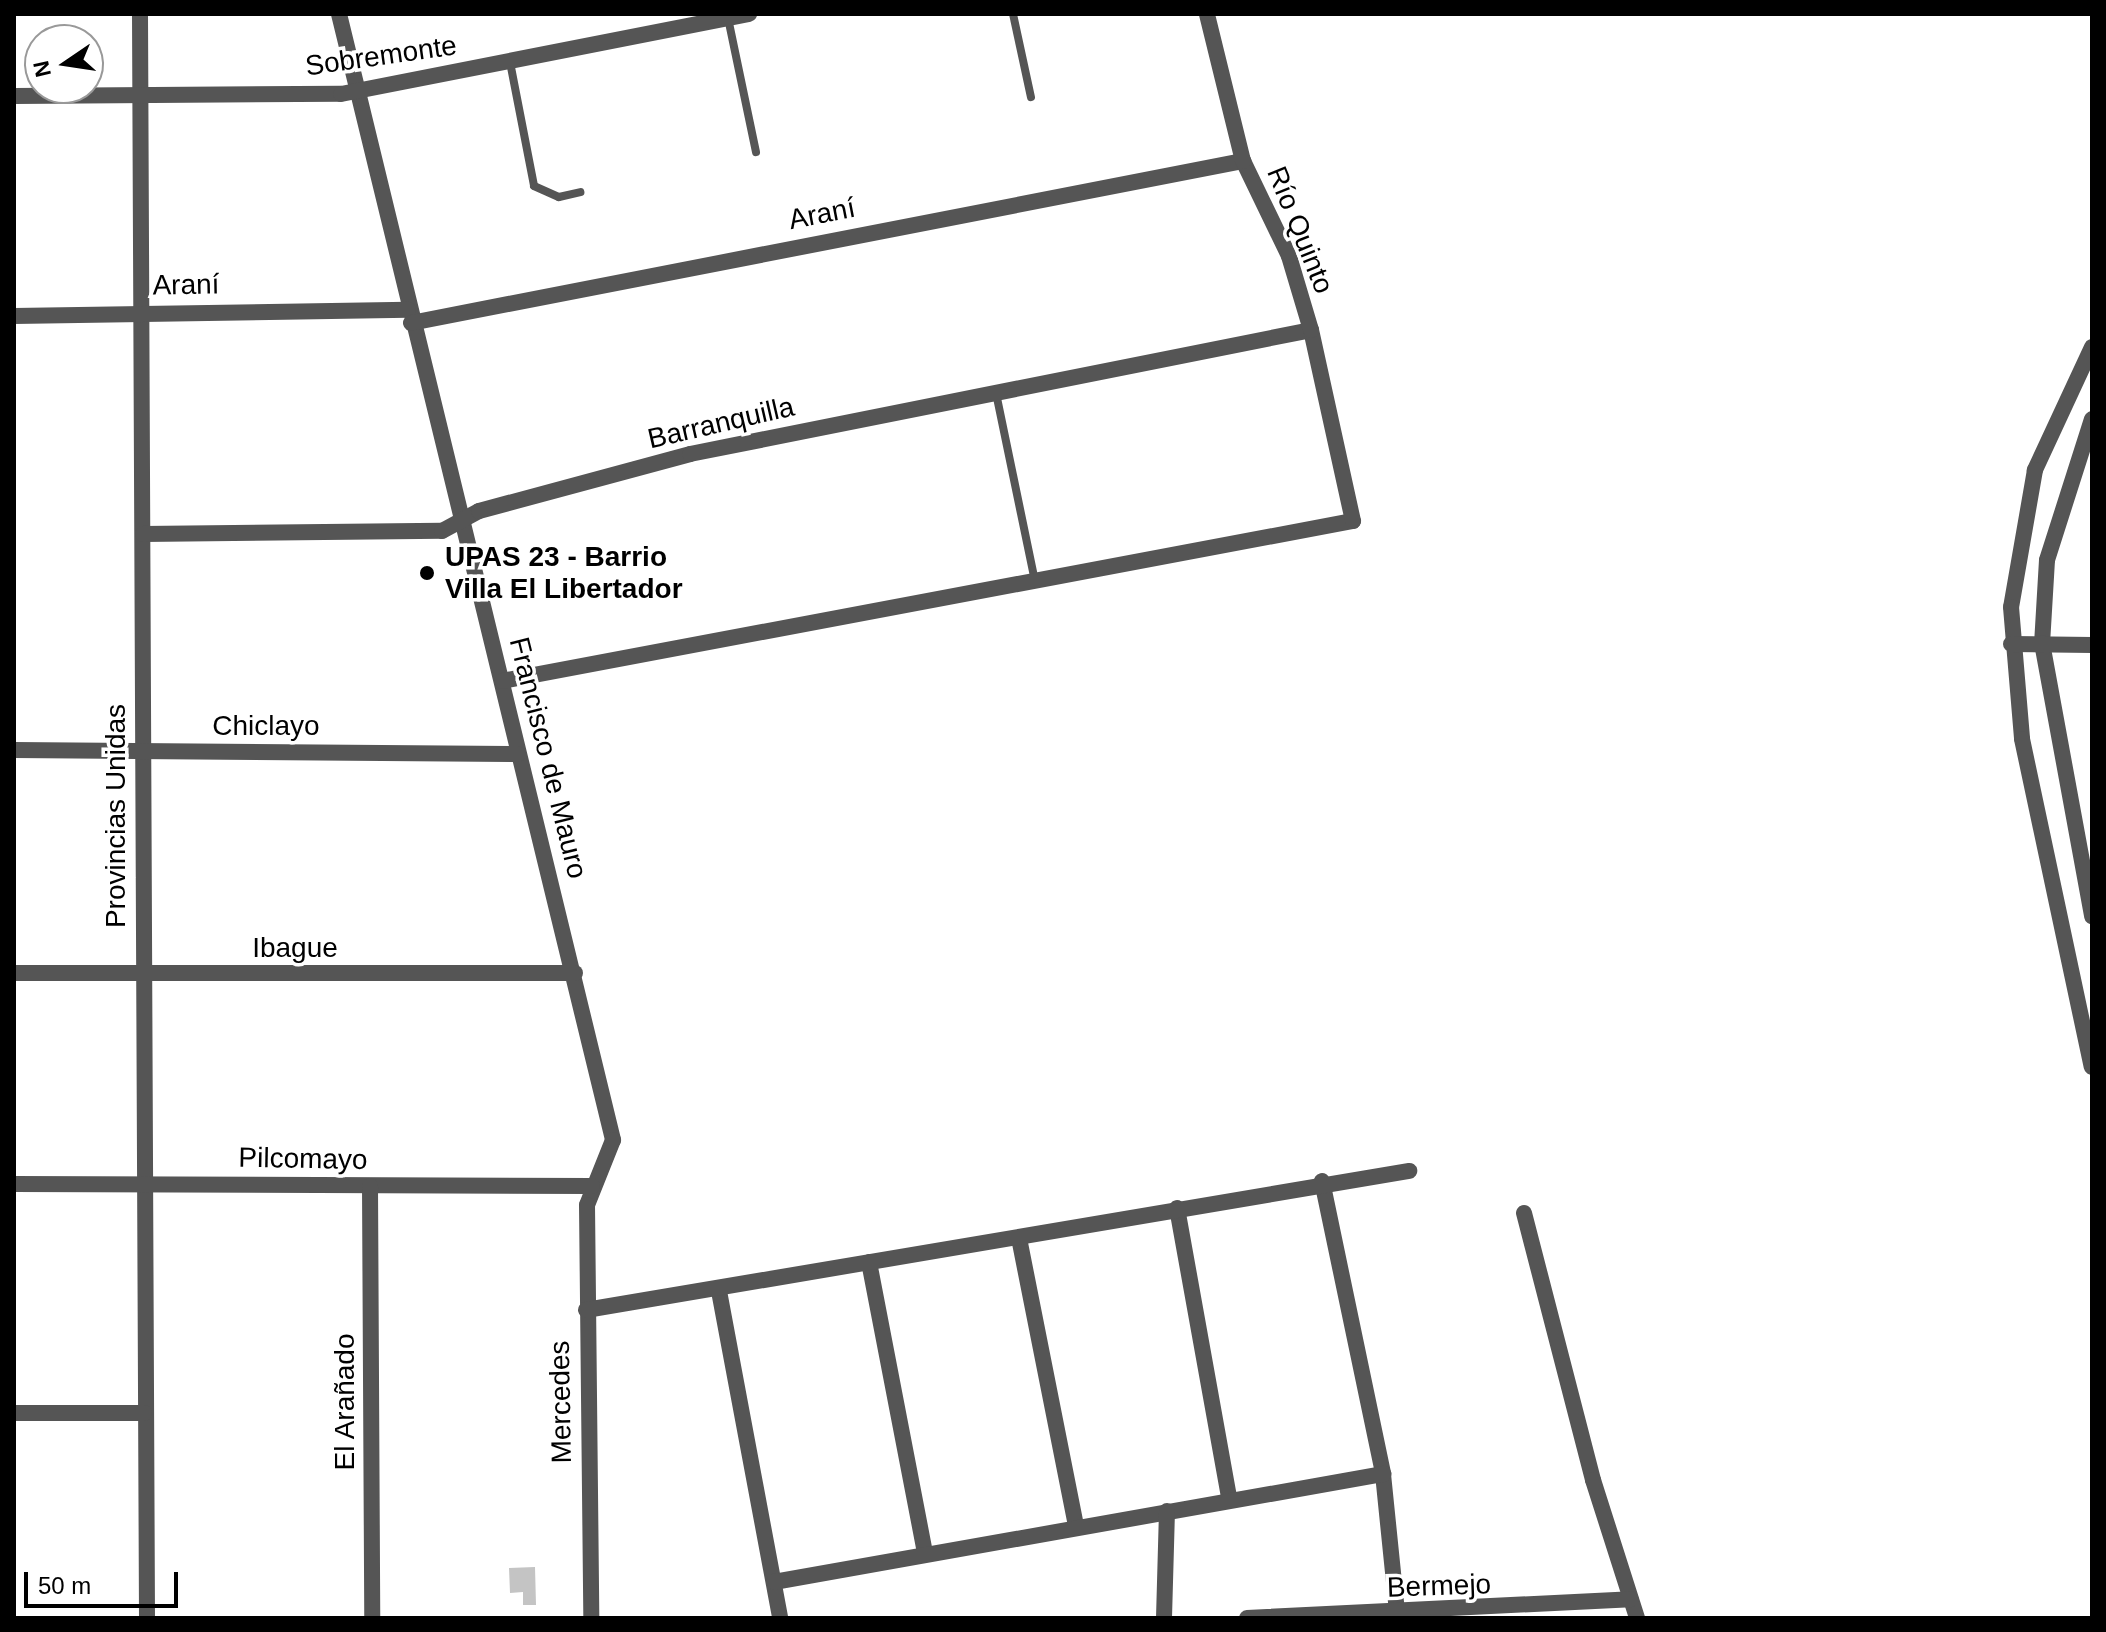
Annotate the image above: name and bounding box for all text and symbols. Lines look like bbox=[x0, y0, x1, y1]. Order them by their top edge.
north arrow bbox=[24, 24, 104, 104]
street label: Sobremonte bbox=[303, 29, 459, 83]
text: N bbox=[28, 59, 56, 80]
street label: Río Quinto bbox=[1259, 162, 1341, 298]
street label: Araní bbox=[786, 191, 858, 237]
street label: Araní bbox=[152, 268, 220, 302]
street label: Barranquilla bbox=[644, 390, 798, 456]
place label: UPAS 23 - Barrio Villa El Libertador bbox=[445, 540, 683, 606]
marker: UPAS 23 - Barrio Villa El Libertador bbox=[416, 562, 438, 584]
street label: Francisco de Mauro bbox=[502, 634, 594, 882]
street label: Provincias Unidas bbox=[99, 704, 133, 928]
street label: Chiclayo bbox=[212, 709, 320, 743]
street label: Ibague bbox=[252, 931, 338, 965]
street label: Pilcomayo bbox=[238, 1141, 368, 1177]
street label: El Arañado bbox=[328, 1333, 362, 1471]
street label: Mercedes bbox=[543, 1340, 579, 1464]
scale bar bbox=[28, 1556, 182, 1606]
street label: Bermejo bbox=[1386, 1567, 1492, 1605]
text: 50 m bbox=[38, 1572, 91, 1599]

